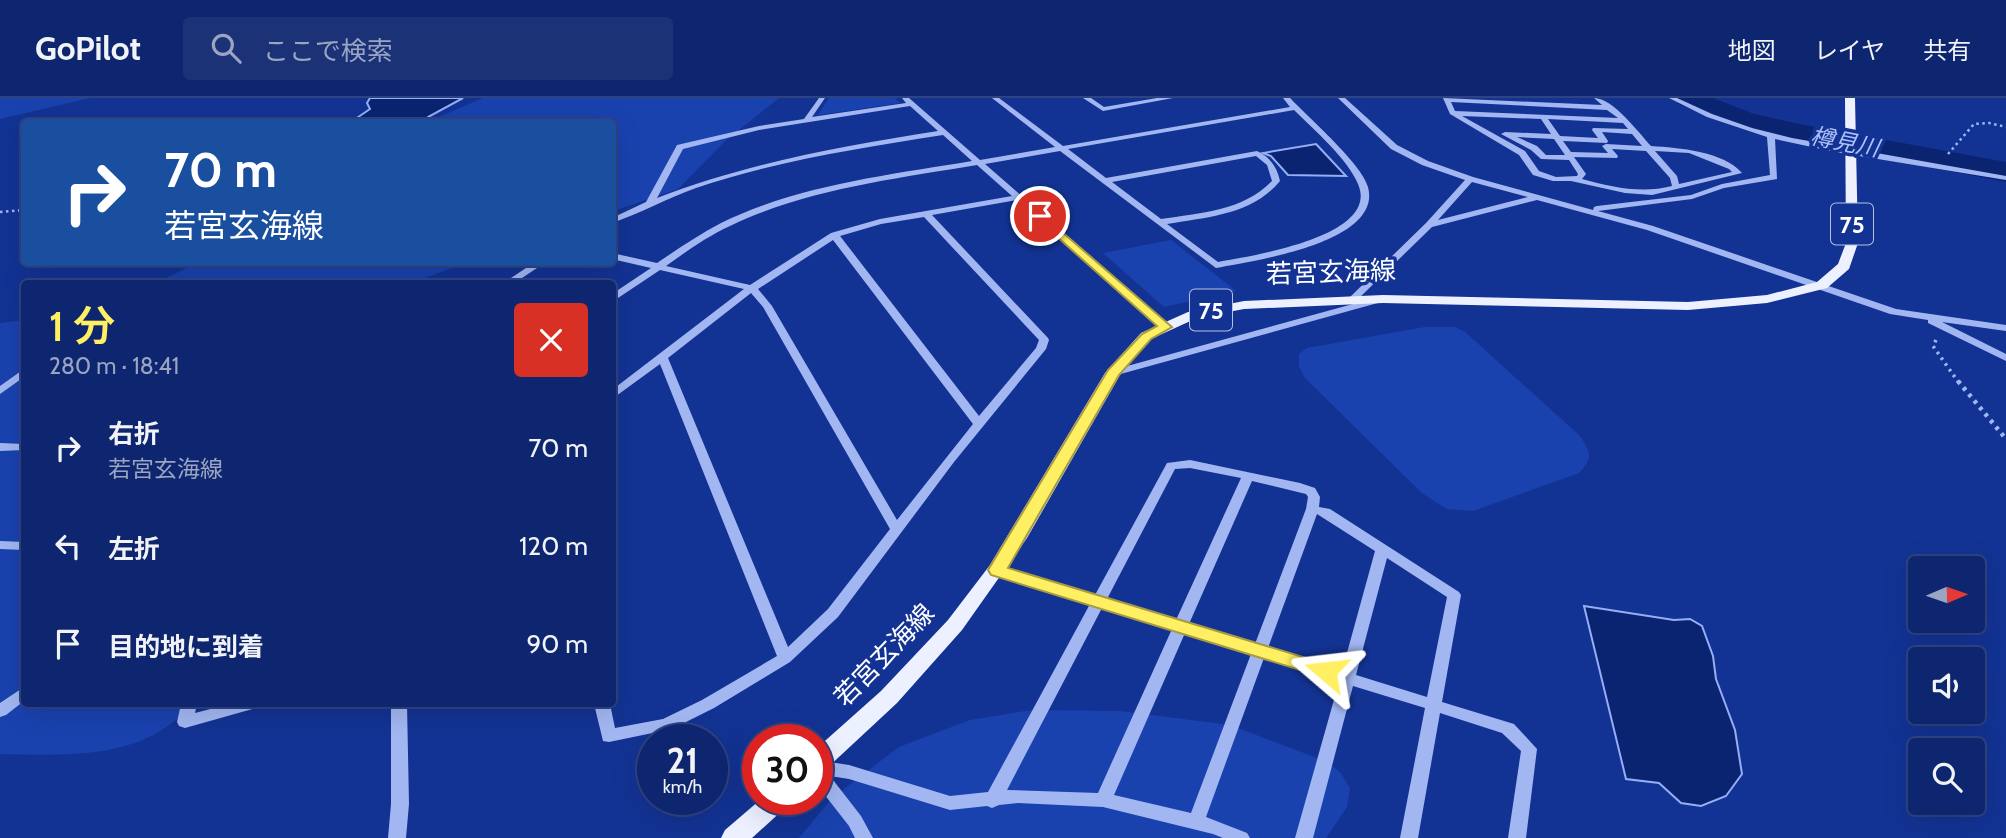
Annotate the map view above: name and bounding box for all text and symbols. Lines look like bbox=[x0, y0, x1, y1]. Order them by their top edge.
search box bbox=[183, 17, 673, 80]
text: GoPilot bbox=[35, 28, 141, 68]
icon: search bbox=[207, 29, 245, 67]
text: ここで検索 bbox=[263, 35, 393, 67]
text: 地図 bbox=[1728, 36, 1776, 65]
text: レイヤ bbox=[1814, 36, 1885, 65]
text: 共有 bbox=[1923, 36, 1971, 65]
water label: 樽見川 bbox=[1808, 122, 1884, 163]
text: 70 m bbox=[164, 140, 277, 199]
icon: right bbox=[49, 147, 140, 238]
pin bbox=[1010, 186, 1070, 246]
icon: arrive bbox=[1021, 197, 1059, 235]
road number: 75 bbox=[1831, 204, 1873, 244]
text: 若宮玄海線 bbox=[164, 206, 324, 245]
street label: 若宮玄海線 bbox=[1265, 254, 1397, 290]
road number: 75 bbox=[1190, 290, 1232, 330]
text: 1 分 bbox=[49, 300, 115, 352]
button: close bbox=[514, 303, 588, 377]
text: 280 m · 18:41 bbox=[49, 352, 179, 380]
text: 右折 bbox=[108, 418, 160, 450]
icon: right bbox=[49, 429, 87, 467]
text: 70 m bbox=[528, 432, 588, 464]
text: 若宮玄海線 bbox=[108, 455, 223, 483]
icon: left bbox=[49, 527, 87, 565]
text: 120 m bbox=[519, 530, 588, 562]
text: 左折 bbox=[108, 533, 160, 565]
north arrow bbox=[1908, 556, 1984, 634]
map controls bbox=[1908, 556, 1985, 815]
street label: 若宮玄海線 bbox=[827, 597, 941, 713]
icon: arrive bbox=[49, 625, 87, 663]
text: 90 m bbox=[526, 628, 588, 660]
text: 目的地に到着 bbox=[108, 631, 264, 663]
position arrow bbox=[1289, 634, 1363, 708]
button: sound bbox=[1908, 647, 1985, 724]
speed limit sign: 30 bbox=[742, 724, 833, 815]
button: search bbox=[1908, 738, 1985, 815]
text: 21 bbox=[667, 739, 698, 782]
text: km/h bbox=[663, 776, 702, 798]

